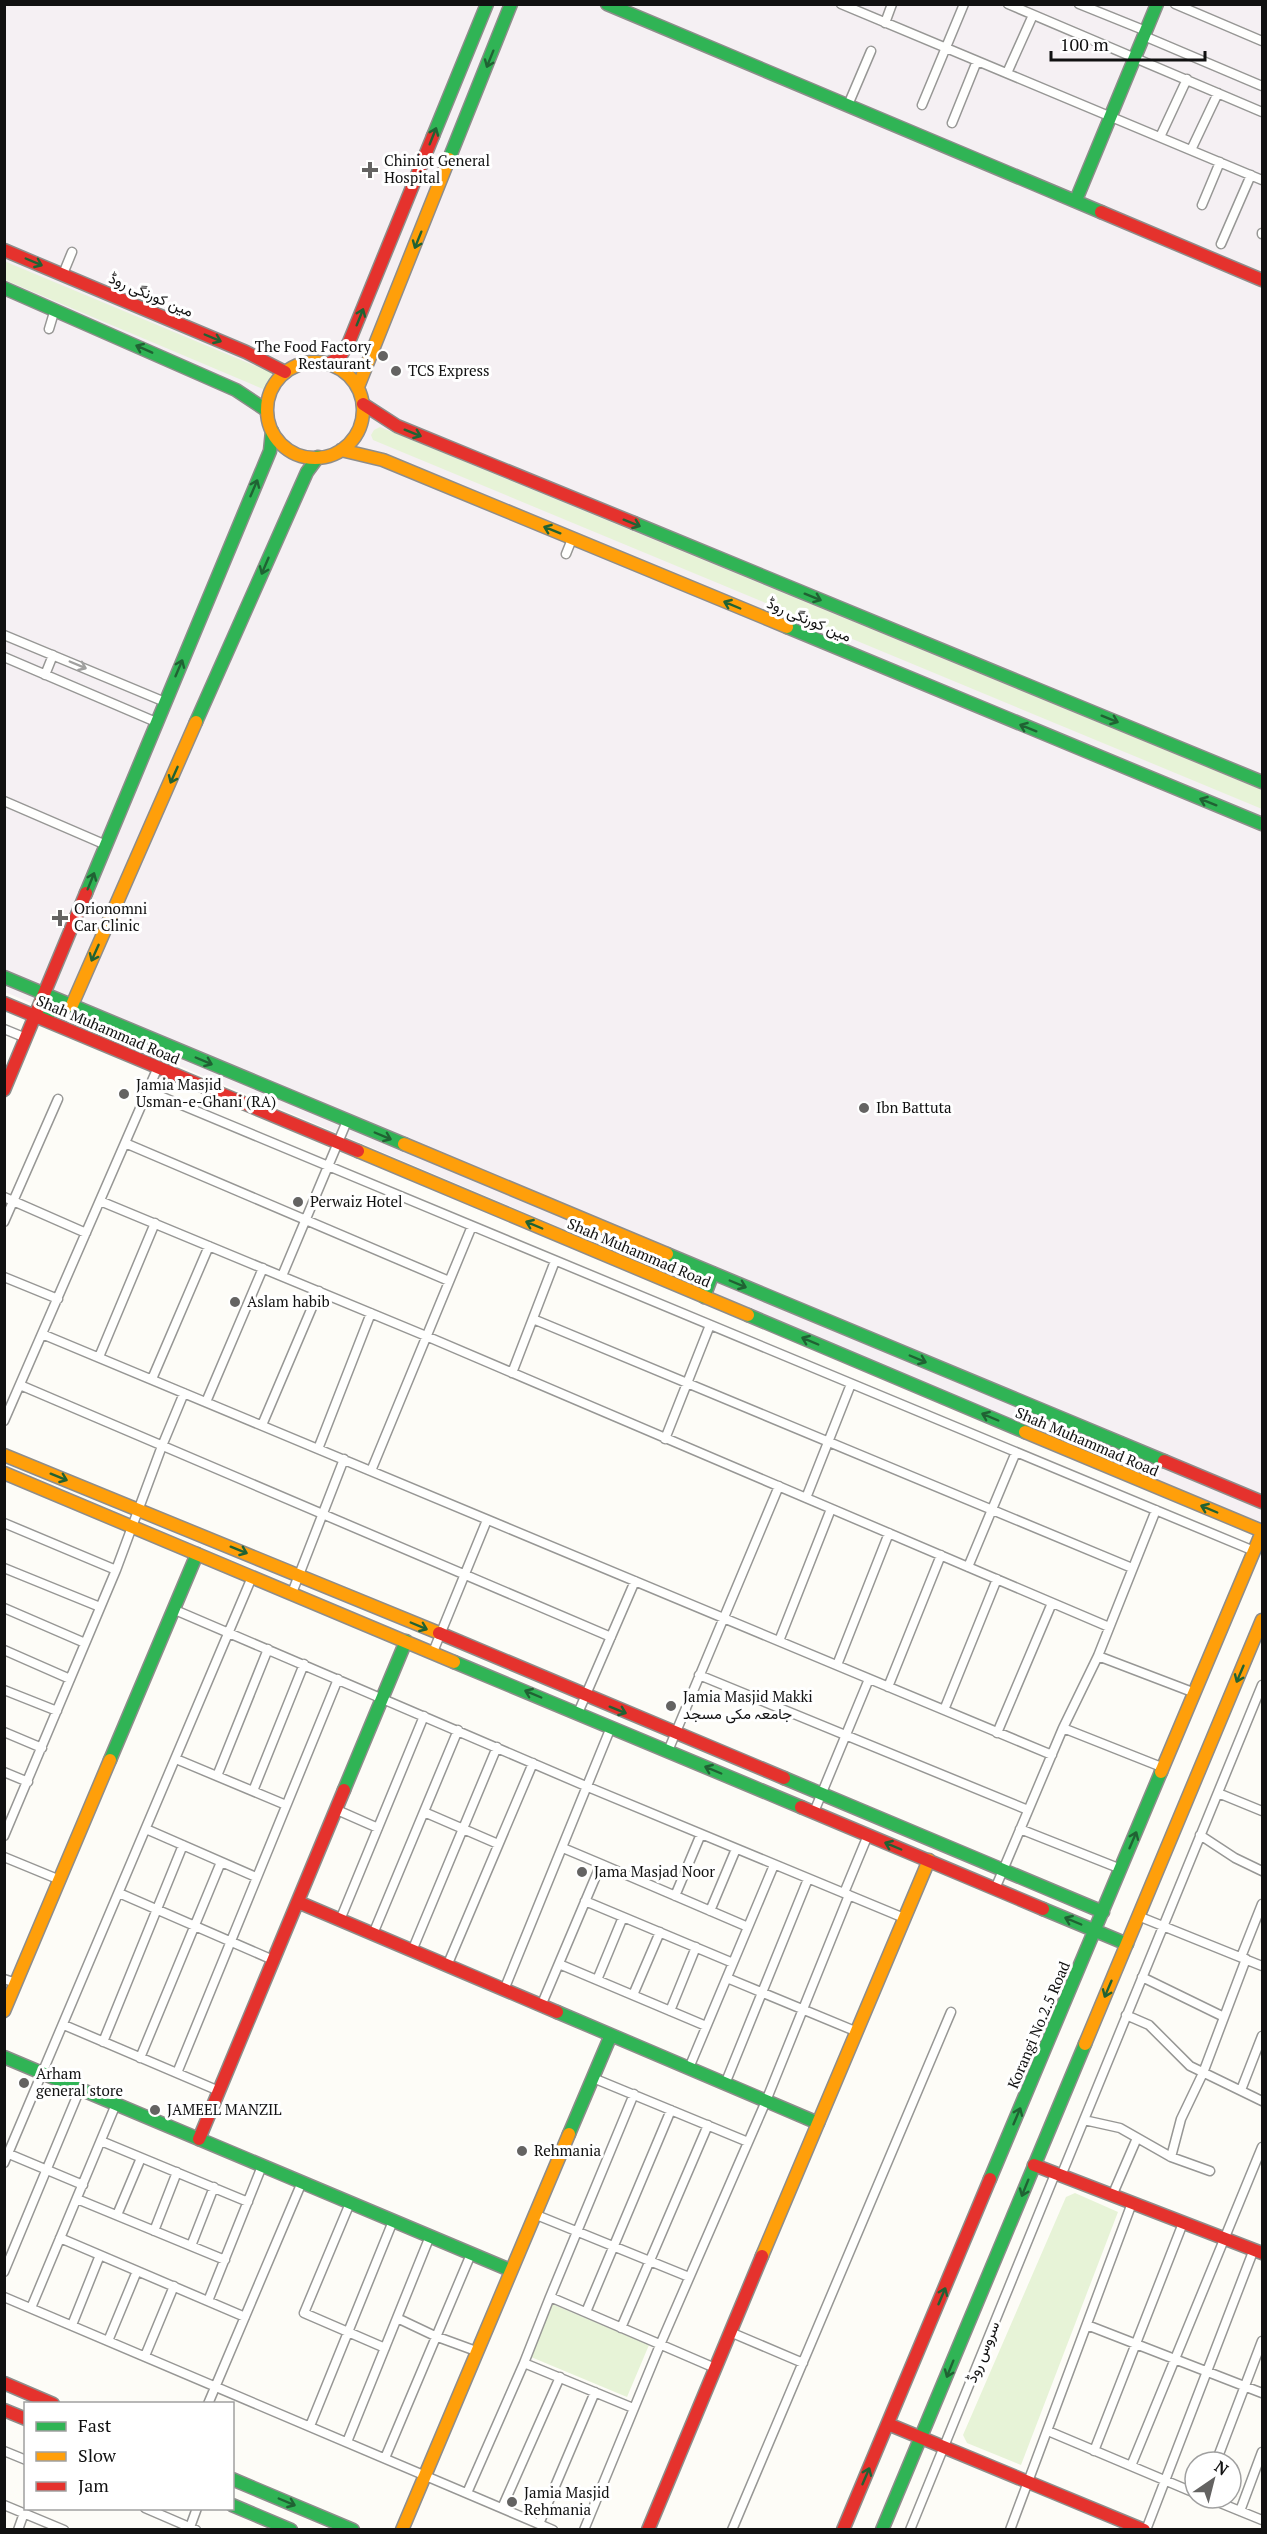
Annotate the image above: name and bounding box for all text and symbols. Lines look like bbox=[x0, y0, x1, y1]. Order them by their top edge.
scale bar bbox=[1051, 24, 1206, 62]
text: 100 m bbox=[1060, 32, 1109, 56]
one-way arrow bbox=[484, 49, 495, 68]
one-way arrow bbox=[428, 128, 439, 146]
place label: Chiniot General Hospital bbox=[384, 150, 490, 187]
marker: Chiniot General Hospital bbox=[361, 161, 379, 179]
one-way arrow bbox=[412, 230, 423, 249]
one-way arrow bbox=[24, 257, 42, 268]
street label: مین کورنگی روڈ bbox=[106, 267, 197, 322]
one-way arrow bbox=[355, 308, 366, 327]
one-way arrow bbox=[204, 333, 222, 344]
place label: The Food Factory Restaurant bbox=[255, 336, 371, 373]
one-way arrow bbox=[136, 343, 154, 354]
marker: The Food Factory Restaurant bbox=[376, 349, 390, 363]
place label: TCS Express bbox=[408, 360, 490, 380]
marker: TCS Express bbox=[389, 364, 403, 378]
one-way arrow bbox=[403, 428, 422, 439]
one-way arrow bbox=[249, 480, 260, 498]
one-way arrow bbox=[623, 518, 641, 529]
one-way arrow bbox=[543, 524, 561, 535]
one-way arrow bbox=[259, 557, 270, 575]
street label: مین کورنگی روڈ bbox=[764, 592, 855, 647]
one-way arrow bbox=[803, 592, 821, 603]
one-way arrow bbox=[723, 599, 741, 610]
one-way arrow bbox=[68, 660, 87, 671]
one-way arrow bbox=[174, 660, 185, 678]
one-way arrow bbox=[1100, 714, 1118, 725]
one-way arrow bbox=[1020, 722, 1038, 733]
one-way arrow bbox=[168, 765, 180, 783]
one-way arrow bbox=[1200, 796, 1218, 807]
one-way arrow bbox=[86, 872, 97, 890]
place label: Orionomni Car Clinic bbox=[74, 898, 147, 935]
marker: Orionomni Car Clinic bbox=[51, 909, 69, 927]
one-way arrow bbox=[89, 944, 100, 962]
street label: Shah Muhammad Road bbox=[34, 990, 183, 1068]
one-way arrow bbox=[194, 1056, 212, 1067]
place label: Jamia Masjid Usman-e-Ghani (RA) bbox=[136, 1074, 276, 1111]
marker: Jamia Masjid Usman-e-Ghani (RA) bbox=[117, 1087, 131, 1101]
place label: Ibn Battuta bbox=[876, 1097, 952, 1117]
marker: Ibn Battuta bbox=[857, 1101, 871, 1115]
one-way arrow bbox=[374, 1131, 392, 1142]
place label: Perwaiz Hotel bbox=[310, 1191, 403, 1211]
marker: Perwaiz Hotel bbox=[291, 1195, 305, 1209]
street label: Shah Muhammad Road bbox=[565, 1213, 714, 1291]
one-way arrow bbox=[525, 1219, 543, 1230]
one-way arrow bbox=[728, 1279, 747, 1290]
place label: Aslam habib bbox=[247, 1291, 330, 1311]
marker: Aslam habib bbox=[228, 1295, 242, 1309]
one-way arrow bbox=[802, 1335, 820, 1346]
one-way arrow bbox=[908, 1354, 927, 1365]
street label: Shah Muhammad Road bbox=[1013, 1402, 1162, 1480]
one-way arrow bbox=[981, 1411, 1000, 1422]
one-way arrow bbox=[49, 1472, 67, 1483]
one-way arrow bbox=[1200, 1503, 1218, 1514]
one-way arrow bbox=[230, 1545, 248, 1556]
one-way arrow bbox=[410, 1620, 428, 1632]
one-way arrow bbox=[1234, 1664, 1245, 1682]
place label: Jamia Masjid Makki جامعہ مکی مسجد bbox=[683, 1686, 813, 1724]
one-way arrow bbox=[525, 1688, 543, 1700]
marker: Jamia Masjid Makki جامعہ مکی مسجد bbox=[664, 1699, 678, 1713]
one-way arrow bbox=[609, 1705, 627, 1716]
one-way arrow bbox=[705, 1764, 723, 1775]
one-way arrow bbox=[1128, 1831, 1140, 1849]
one-way arrow bbox=[884, 1840, 903, 1851]
place label: Jama Masjad Noor bbox=[594, 1861, 715, 1881]
marker: Jama Masjad Noor bbox=[575, 1865, 589, 1879]
one-way arrow bbox=[1064, 1915, 1082, 1926]
street label: Korangi No.2.5 Road bbox=[1002, 1958, 1074, 2091]
one-way arrow bbox=[1102, 1979, 1113, 1998]
place label: Arham general store bbox=[36, 2063, 123, 2100]
marker: Arham general store bbox=[17, 2076, 31, 2090]
place label: JAMEEL MANZIL bbox=[167, 2099, 282, 2119]
marker: JAMEEL MANZIL bbox=[148, 2103, 162, 2117]
one-way arrow bbox=[1012, 2107, 1023, 2126]
place label: Rehmania bbox=[534, 2140, 602, 2160]
marker: Rehmania bbox=[515, 2144, 529, 2158]
one-way arrow bbox=[1019, 2179, 1030, 2197]
one-way arrow bbox=[936, 2287, 948, 2305]
street label: سروس روڈ bbox=[961, 2318, 1004, 2386]
one-way arrow bbox=[944, 2359, 955, 2377]
legend bbox=[24, 2402, 234, 2510]
text: Fast bbox=[78, 2413, 112, 2437]
text: Slow bbox=[78, 2443, 117, 2467]
north arrow bbox=[1183, 2450, 1243, 2510]
text: N bbox=[1210, 2455, 1233, 2480]
one-way arrow bbox=[861, 2467, 872, 2485]
text: Jam bbox=[78, 2473, 109, 2497]
place label: Jamia Masjid Rehmania bbox=[524, 2482, 610, 2519]
marker: Jamia Masjid Rehmania bbox=[505, 2495, 519, 2509]
one-way arrow bbox=[277, 2497, 295, 2508]

